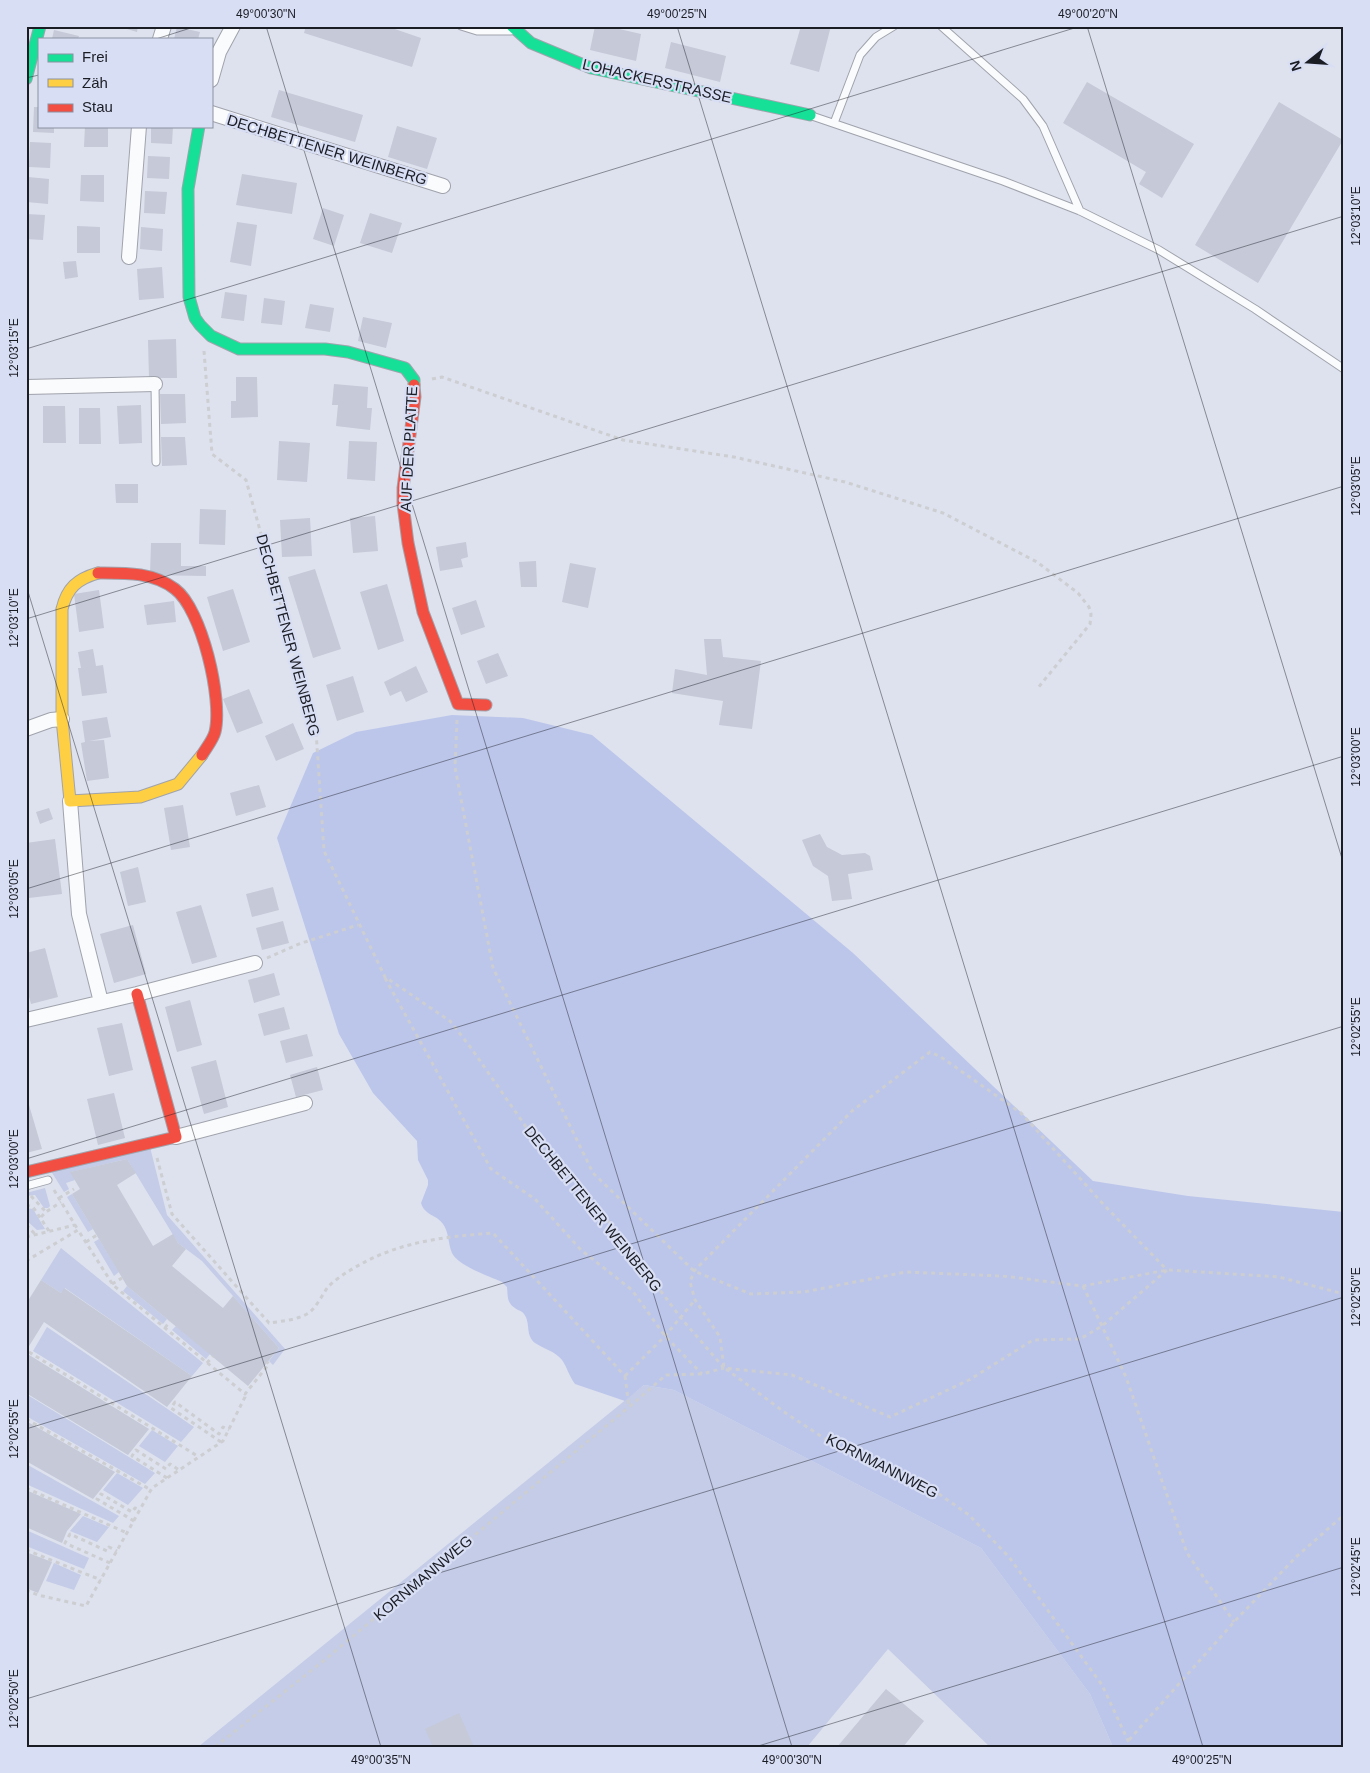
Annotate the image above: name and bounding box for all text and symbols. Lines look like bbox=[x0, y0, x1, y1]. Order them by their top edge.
text: 49°00'30"N bbox=[236, 7, 296, 21]
text: 49°00'25"N bbox=[647, 7, 707, 21]
text: 49°00'20"N bbox=[1058, 7, 1118, 21]
legend bbox=[38, 38, 212, 128]
north arrow bbox=[1282, 38, 1332, 88]
text: Frei bbox=[82, 48, 108, 65]
street label: LOHACKERSTRASSE bbox=[581, 55, 733, 106]
text: N bbox=[1286, 59, 1305, 73]
text: Zäh bbox=[82, 74, 108, 91]
text: Stau bbox=[82, 98, 113, 115]
street label: DECHBETTENER WEINBERG bbox=[225, 111, 429, 188]
text: 12°03'10"E bbox=[1349, 186, 1363, 246]
text: 12°03'15"E bbox=[7, 318, 21, 378]
street label: AUF DER PLATTE bbox=[397, 386, 420, 512]
text: 12°03'05"E bbox=[1349, 456, 1363, 516]
street label: DECHBETTENER WEINBERG bbox=[253, 532, 324, 738]
text: 12°03'10"E bbox=[7, 588, 21, 648]
text: 12°03'00"E bbox=[1349, 727, 1363, 787]
text: 12°03'05"E bbox=[7, 859, 21, 919]
text: 12°02'55"E bbox=[1349, 997, 1363, 1057]
street label: DECHBETTENER WEINBERG bbox=[521, 1122, 666, 1295]
text: 12°03'00"E bbox=[7, 1129, 21, 1189]
text: 12°02'50"E bbox=[1349, 1267, 1363, 1327]
text: 12°02'55"E bbox=[7, 1399, 21, 1459]
street label: KORNMANNWEG bbox=[823, 1430, 941, 1501]
street label: KORNMANNWEG bbox=[370, 1531, 475, 1624]
text: 12°02'45"E bbox=[1349, 1537, 1363, 1597]
text: 12°02'50"E bbox=[7, 1669, 21, 1729]
text: 49°00'35"N bbox=[351, 1753, 411, 1767]
text: 49°00'30"N bbox=[762, 1753, 822, 1767]
text: 49°00'25"N bbox=[1172, 1753, 1232, 1767]

